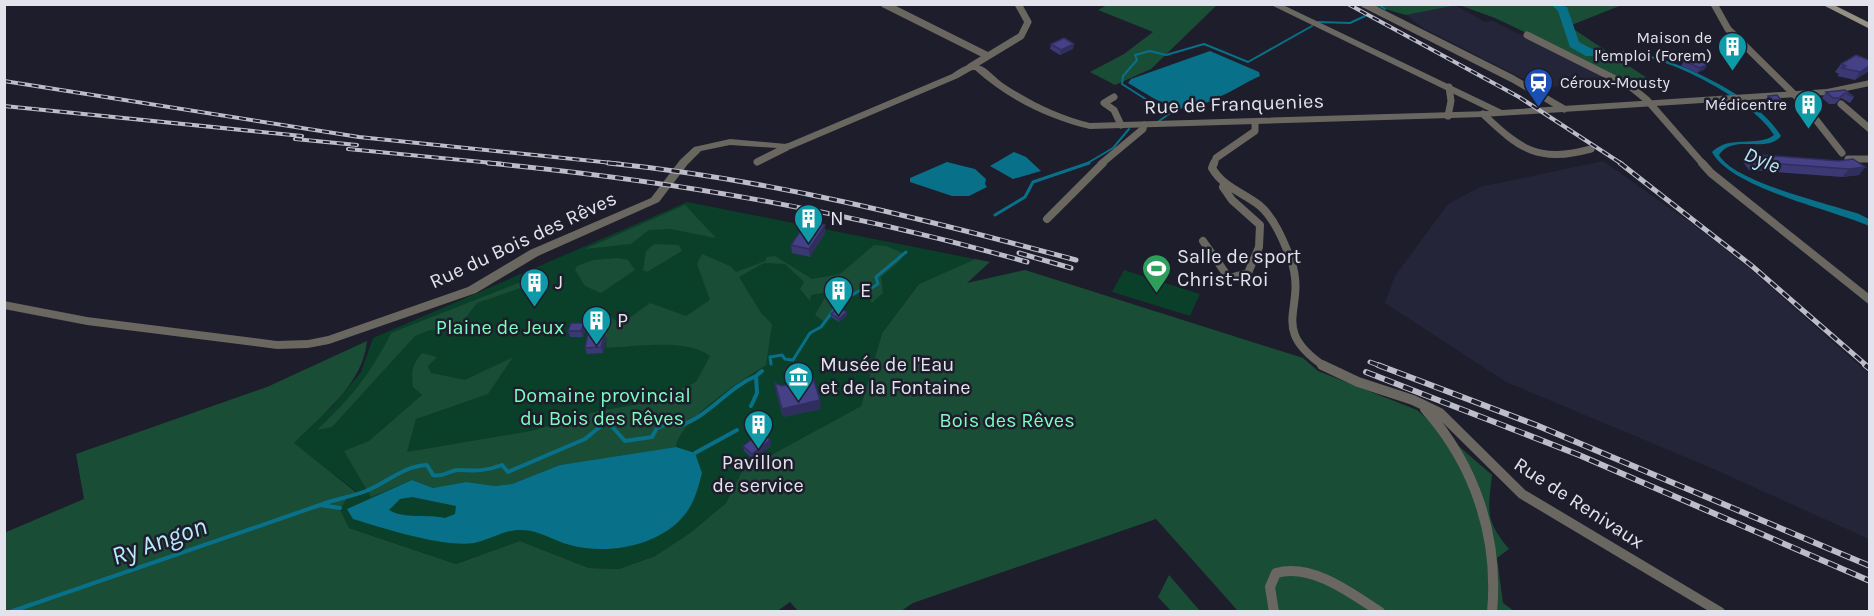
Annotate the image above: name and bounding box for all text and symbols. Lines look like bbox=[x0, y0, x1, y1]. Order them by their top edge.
place label: Maison de l'emploi (Forem) bbox=[1594, 28, 1712, 65]
building icon: Maison de l'emploi (Forem) bbox=[1717, 30, 1749, 72]
station icon: Céroux-Mousty bbox=[1523, 66, 1555, 108]
place label: Céroux-Mousty bbox=[1560, 73, 1670, 92]
building icon: Médicentre bbox=[1792, 88, 1824, 130]
street label: Rue de Franquenies bbox=[1144, 89, 1324, 119]
place label: Médicentre bbox=[1705, 95, 1787, 114]
water label: Dyle bbox=[1740, 142, 1784, 178]
street label: Rue du Bois des Rêves bbox=[426, 187, 620, 293]
building icon: N bbox=[793, 202, 825, 244]
place label: N bbox=[830, 207, 844, 230]
place label: Salle de sport Christ-Roi bbox=[1177, 245, 1302, 291]
sports icon: Salle de sport Christ-Roi bbox=[1140, 252, 1172, 294]
building icon: J bbox=[518, 266, 550, 308]
place label: J bbox=[555, 271, 563, 294]
building icon: E bbox=[823, 274, 855, 316]
place label: E bbox=[860, 279, 871, 302]
building icon: P bbox=[580, 304, 612, 346]
place label: P bbox=[617, 309, 628, 332]
park label: Plaine de Jeux bbox=[436, 316, 564, 339]
place label: Musée de l'Eau et de la Fontaine bbox=[820, 353, 971, 399]
museum icon: Musée de l'Eau et de la Fontaine bbox=[783, 360, 815, 402]
park label: Domaine provincial du Bois des Rêves bbox=[513, 384, 691, 430]
building icon: Pavillon de service bbox=[742, 408, 774, 450]
park label: Bois des Rêves bbox=[939, 409, 1075, 432]
place label: Pavillon de service bbox=[712, 451, 804, 497]
street label: Rue de Renivaux bbox=[1510, 452, 1648, 554]
water label: Ry Angon bbox=[107, 510, 211, 572]

